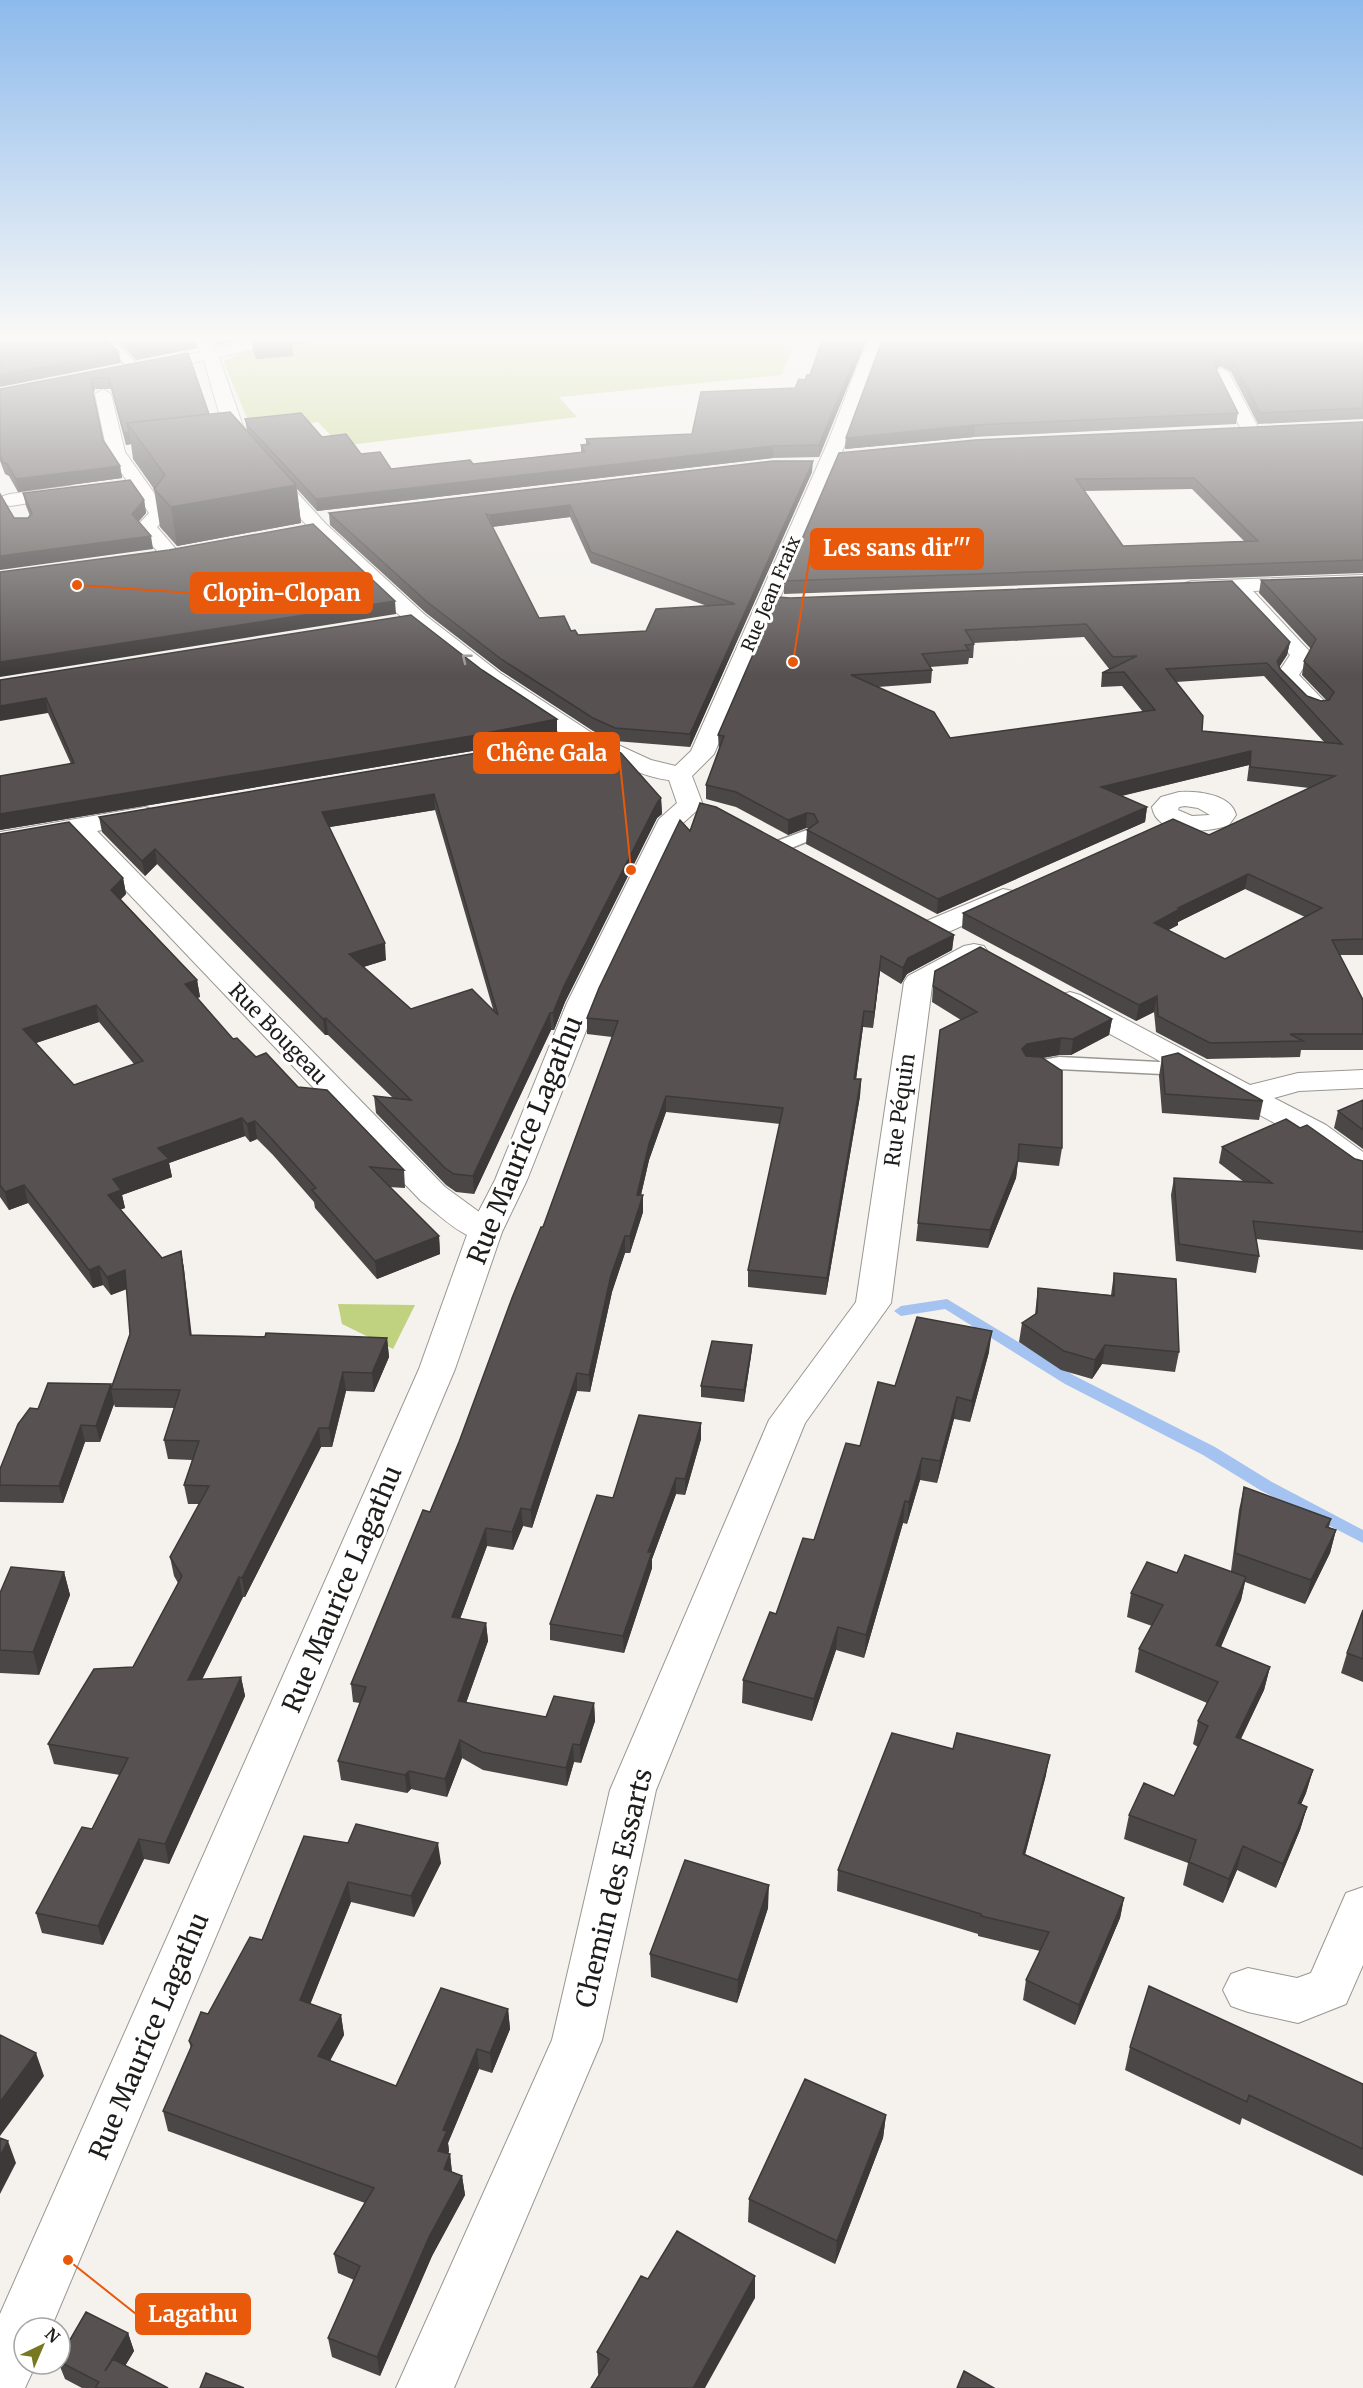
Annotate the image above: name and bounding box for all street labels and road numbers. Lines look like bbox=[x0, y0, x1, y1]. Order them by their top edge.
street label: Rue Jean Fraix bbox=[736, 532, 805, 655]
street label: Rue Bougeau bbox=[223, 977, 333, 1090]
street label: Rue Maurice Lagathu bbox=[460, 1011, 589, 1269]
street label: Rue Péquin bbox=[878, 1052, 921, 1168]
street label: Rue Maurice Lagathu bbox=[275, 1460, 409, 1717]
street label: Chemin des Essarts bbox=[568, 1765, 659, 2011]
street label: Rue Maurice Lagathu bbox=[82, 1907, 216, 2164]

